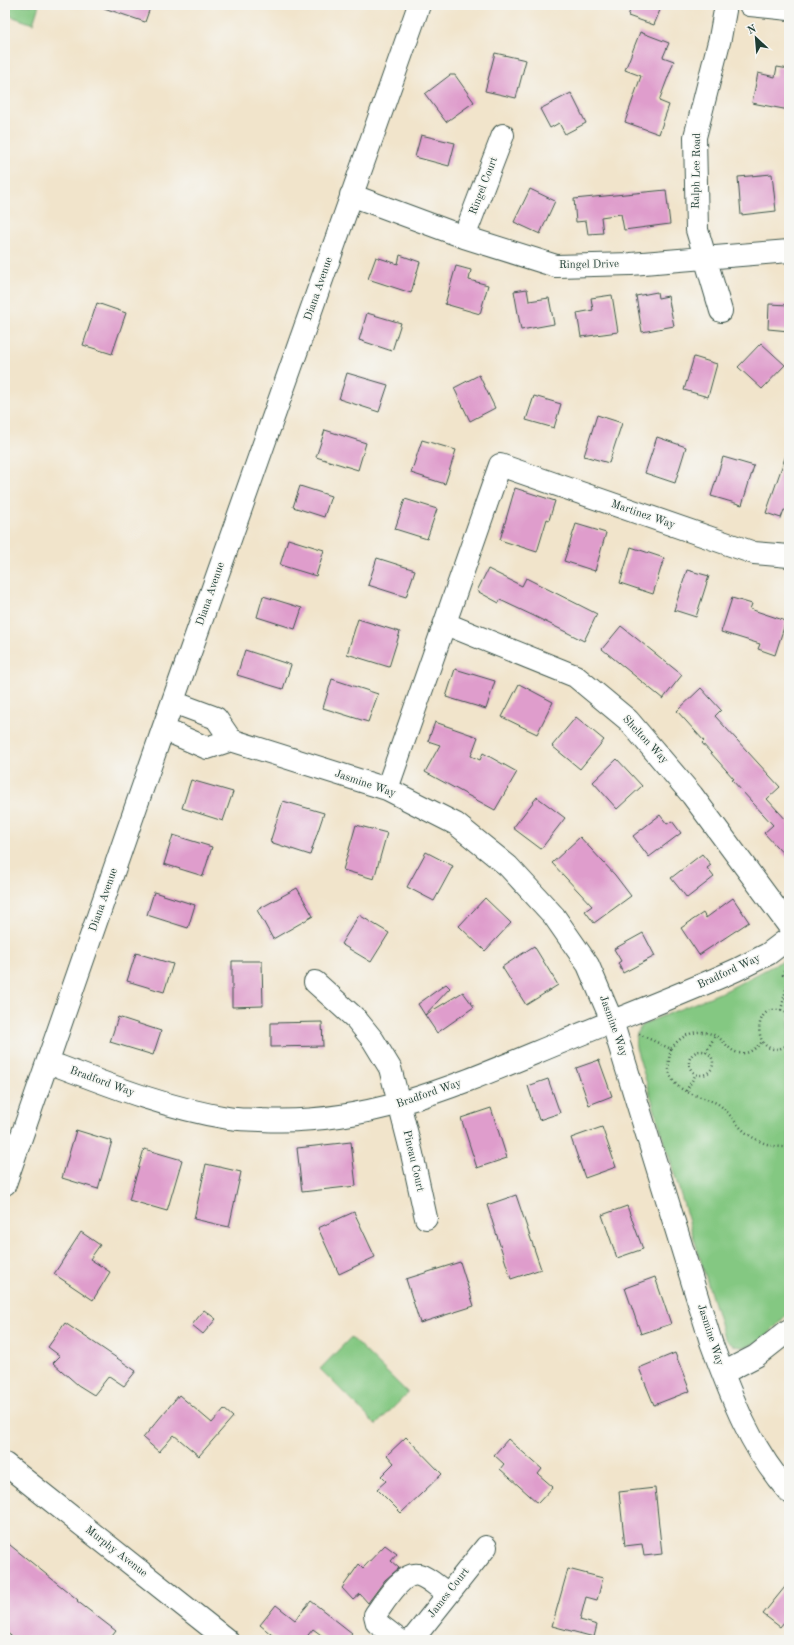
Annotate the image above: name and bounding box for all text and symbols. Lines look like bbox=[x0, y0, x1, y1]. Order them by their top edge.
north arrow bbox=[736, 18, 776, 58]
text: N bbox=[746, 23, 759, 37]
street label: Ralph Lee Road bbox=[691, 133, 703, 209]
street label: Ringel Court bbox=[468, 155, 500, 216]
street label: Diana Avenue bbox=[303, 256, 335, 322]
street label: Ringel Drive bbox=[559, 259, 619, 271]
street label: Martinez Way bbox=[610, 499, 677, 531]
street label: Diana Avenue bbox=[195, 561, 227, 627]
street label: Shelton Way bbox=[620, 714, 670, 766]
street label: Jasmine Way bbox=[333, 768, 397, 800]
street label: Diana Avenue bbox=[88, 867, 120, 933]
street label: Bradford Way bbox=[696, 953, 762, 991]
street label: Jasmine Way bbox=[597, 994, 629, 1058]
street label: Bradford Way bbox=[68, 1065, 136, 1099]
street label: Bradford Way bbox=[395, 1078, 463, 1110]
street label: Pineau Court bbox=[401, 1129, 425, 1193]
street label: Jasmine Way bbox=[695, 1303, 725, 1367]
street label: Murphy Avenue bbox=[83, 1525, 149, 1579]
street label: James Court bbox=[426, 1566, 472, 1620]

